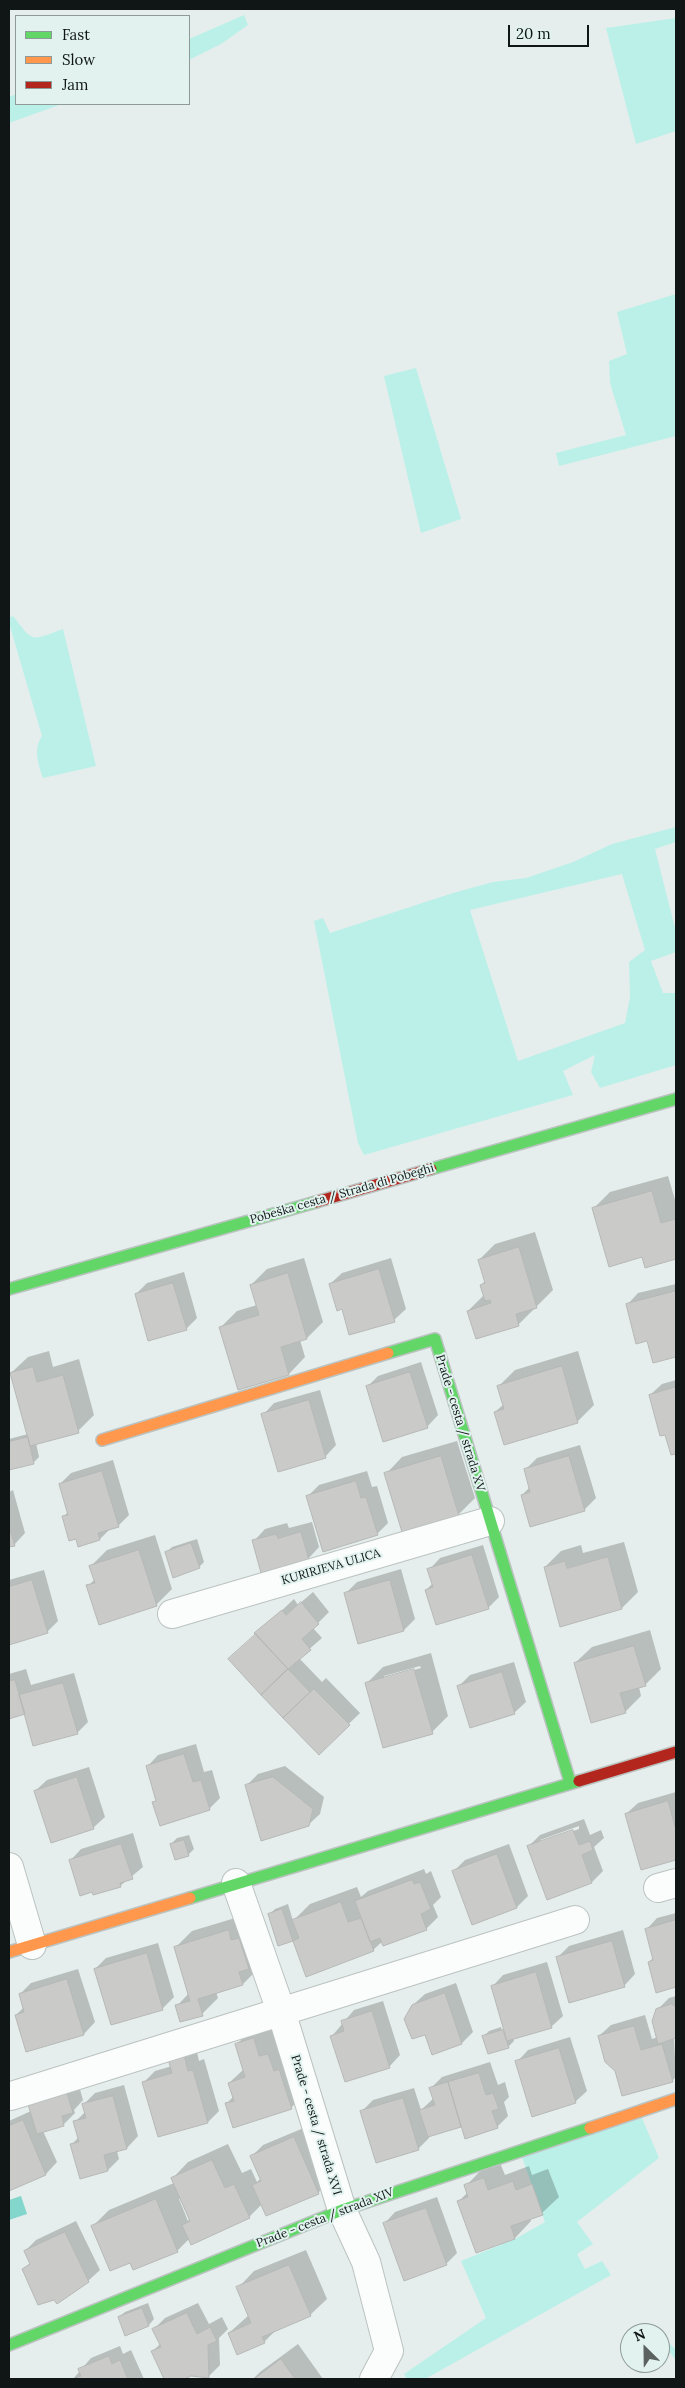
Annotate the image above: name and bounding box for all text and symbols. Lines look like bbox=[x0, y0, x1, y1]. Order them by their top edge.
legend bbox=[15, 15, 190, 105]
scale bar bbox=[510, 15, 591, 47]
text: 20 m bbox=[516, 24, 551, 43]
text: Fast bbox=[62, 25, 90, 44]
text: Slow bbox=[62, 50, 95, 69]
text: Jam bbox=[62, 75, 89, 94]
street label: Pobeška cesta / Strada di Pobeghi bbox=[248, 1161, 436, 1227]
street label: Prade - cesta / strada XV bbox=[432, 1353, 488, 1493]
street label: KURIRJEVA ULICA bbox=[280, 1546, 382, 1588]
street label: Prade - cesta / strada XVI bbox=[288, 2053, 344, 2197]
street label: Prade - cesta / strada XIV bbox=[254, 2185, 396, 2251]
north arrow bbox=[620, 2323, 670, 2373]
text: N bbox=[631, 2325, 648, 2346]

